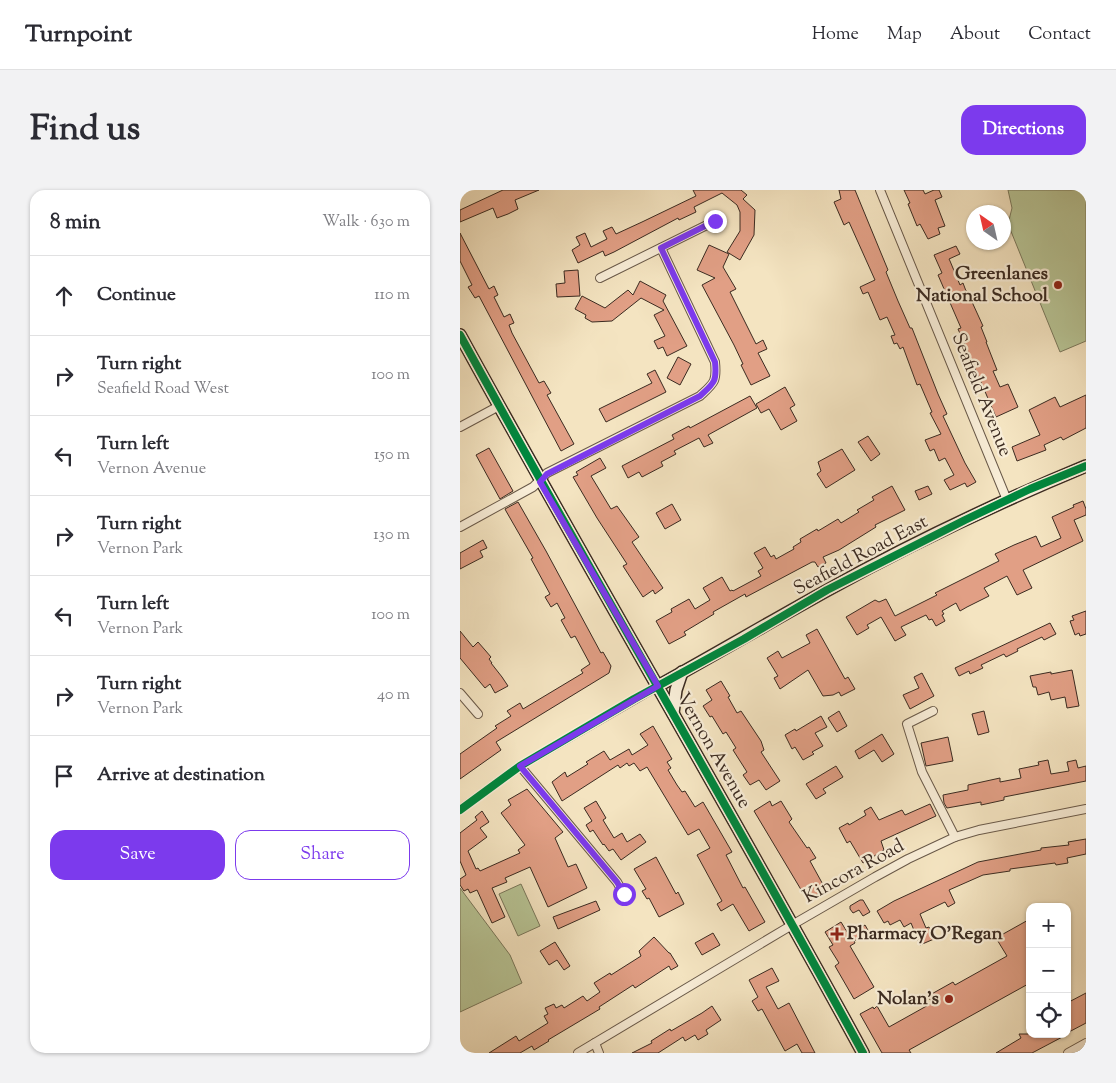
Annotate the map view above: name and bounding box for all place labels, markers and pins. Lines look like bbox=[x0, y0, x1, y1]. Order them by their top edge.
place label: Greenlanes National School bbox=[916, 261, 1049, 310]
marker: Greenlanes National School bbox=[1052, 279, 1064, 291]
place label: Pharmacy O'Regan bbox=[847, 921, 1003, 948]
marker: Pharmacy O'Regan bbox=[831, 928, 843, 940]
place label: Nolan's bbox=[877, 986, 940, 1013]
marker: Nolan's bbox=[943, 993, 955, 1005]

